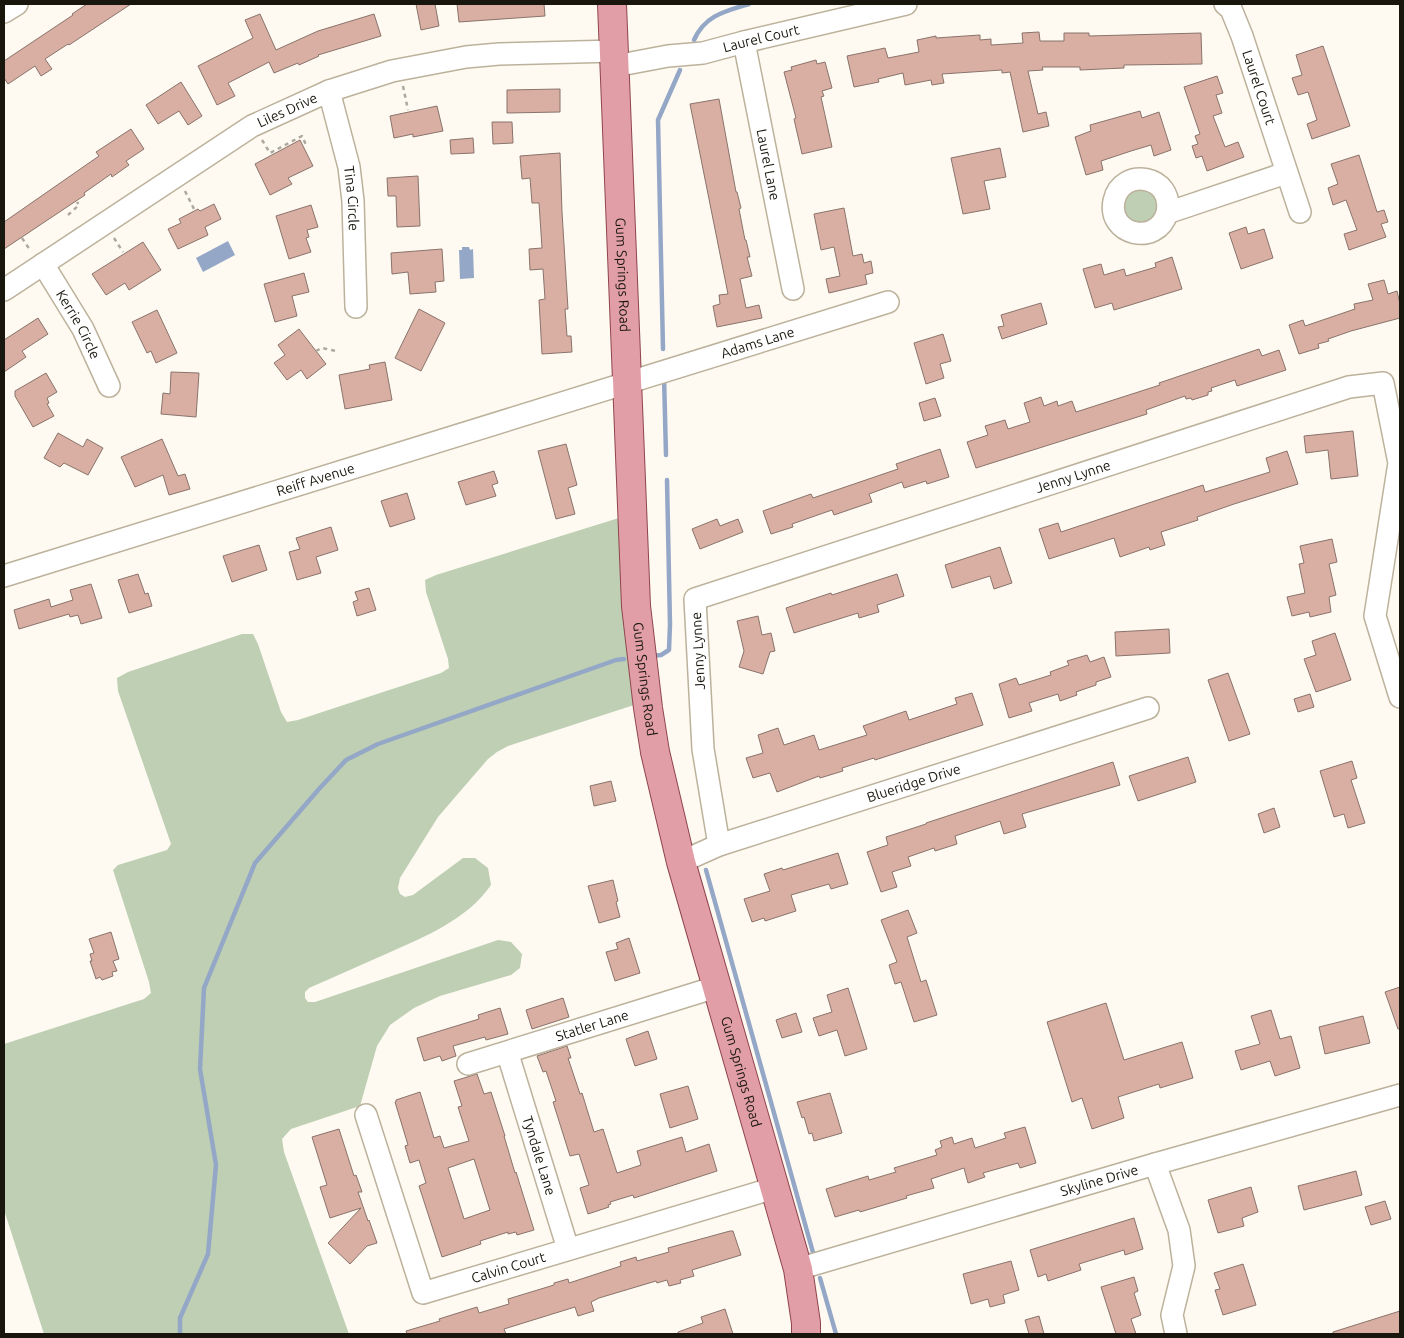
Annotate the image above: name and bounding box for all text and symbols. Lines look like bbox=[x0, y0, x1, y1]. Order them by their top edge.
street label: Laurel Court bbox=[721, 21, 801, 55]
street label: Laurel Court bbox=[1239, 48, 1279, 127]
street label: Liles Drive bbox=[255, 89, 320, 131]
street label: Laurel Lane bbox=[753, 128, 783, 202]
street label: Tina Circle bbox=[341, 165, 362, 231]
street label: Gum Springs Road bbox=[613, 217, 633, 332]
street label: Kerrie Circle bbox=[53, 287, 103, 361]
street label: Adams Lane bbox=[719, 324, 796, 361]
street label: Jenny Lynne bbox=[1034, 457, 1113, 496]
street label: Reiff Avenue bbox=[274, 460, 356, 499]
street label: Jenny Lynne bbox=[688, 612, 708, 690]
street label: Gum Springs Road bbox=[630, 621, 660, 737]
street label: Blueridge Drive bbox=[865, 760, 962, 805]
street label: Statler Lane bbox=[554, 1007, 631, 1044]
street label: Gum Springs Road bbox=[718, 1014, 765, 1129]
street label: Tyndale Lane bbox=[519, 1114, 559, 1197]
street label: Skyline Drive bbox=[1058, 1161, 1140, 1199]
street label: Calvin Court bbox=[469, 1249, 548, 1286]

